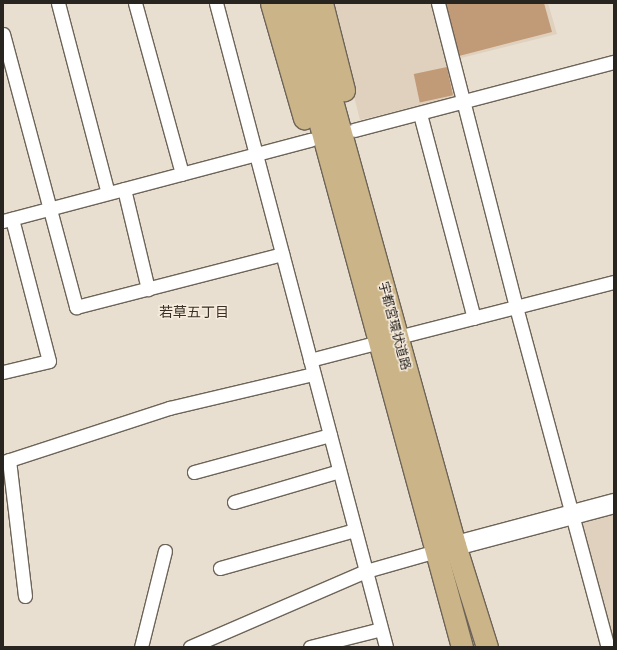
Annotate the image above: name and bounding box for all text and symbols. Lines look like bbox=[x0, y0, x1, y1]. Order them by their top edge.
street label: 宇都宮環状道路 bbox=[375, 280, 413, 372]
district label: 若草五丁目 bbox=[159, 305, 229, 321]

